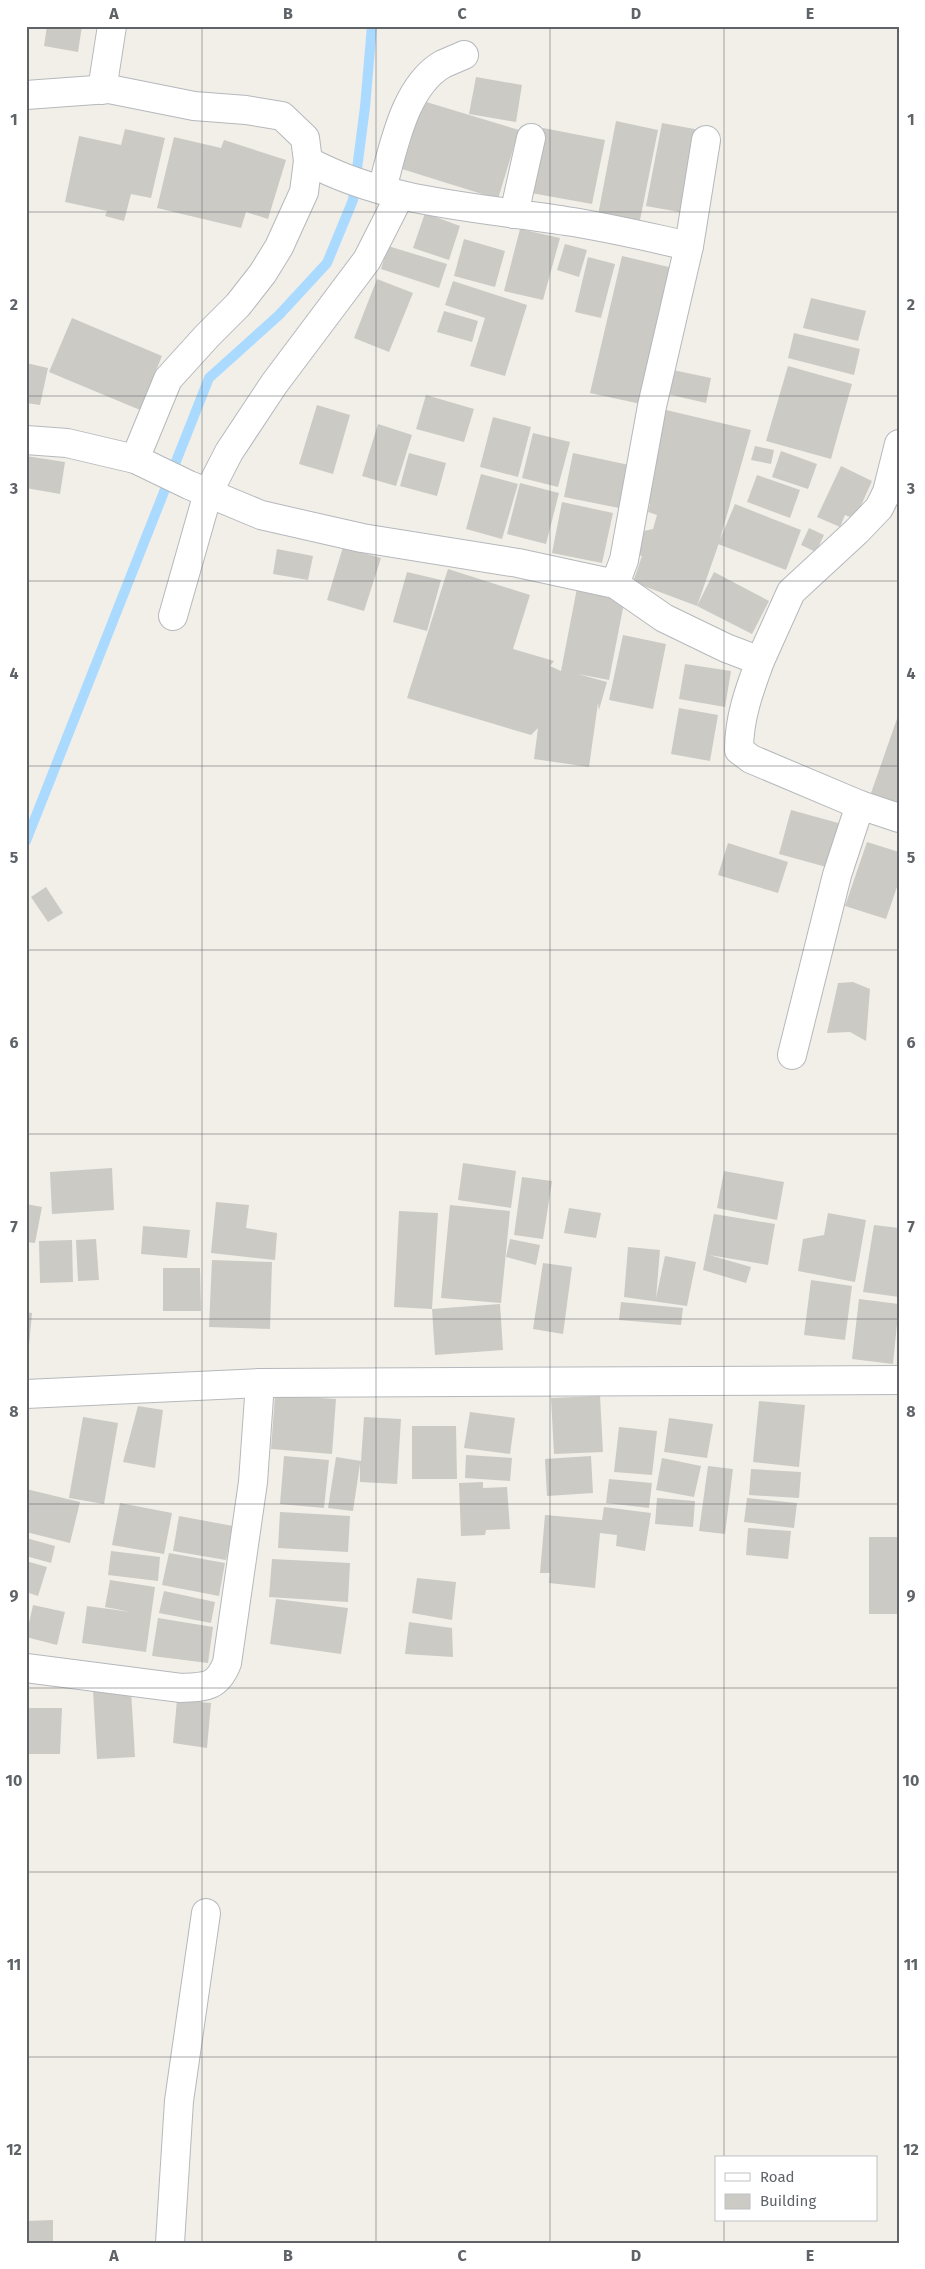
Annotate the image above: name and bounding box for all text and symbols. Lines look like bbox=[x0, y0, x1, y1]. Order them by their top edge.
text: A bbox=[108, 4, 119, 23]
text: B bbox=[283, 4, 293, 23]
text: C bbox=[457, 4, 467, 23]
text: D bbox=[631, 4, 641, 23]
text: E bbox=[806, 4, 814, 23]
text: 1 bbox=[10, 110, 18, 129]
text: 1 bbox=[907, 110, 915, 129]
text: 2 bbox=[10, 295, 18, 314]
text: 2 bbox=[907, 295, 915, 314]
text: 3 bbox=[9, 479, 18, 498]
text: 3 bbox=[906, 479, 915, 498]
text: 4 bbox=[9, 664, 19, 683]
text: 4 bbox=[906, 664, 916, 683]
text: 5 bbox=[10, 848, 19, 867]
text: 5 bbox=[907, 848, 916, 867]
text: 6 bbox=[9, 1033, 19, 1052]
text: 6 bbox=[906, 1033, 916, 1052]
text: 7 bbox=[10, 1217, 18, 1236]
text: 7 bbox=[907, 1217, 915, 1236]
text: 8 bbox=[9, 1402, 19, 1421]
text: 8 bbox=[906, 1402, 916, 1421]
text: 9 bbox=[10, 1586, 19, 1605]
text: 9 bbox=[907, 1586, 916, 1605]
text: 10 bbox=[6, 1771, 22, 1790]
text: 10 bbox=[903, 1771, 919, 1790]
text: 11 bbox=[7, 1955, 21, 1974]
text: 11 bbox=[904, 1955, 918, 1974]
text: 12 bbox=[6, 2140, 22, 2159]
text: 12 bbox=[903, 2140, 919, 2159]
legend bbox=[715, 2156, 878, 2222]
text: Road bbox=[760, 2168, 795, 2186]
text: Building bbox=[760, 2192, 816, 2210]
text: A bbox=[108, 2246, 119, 2265]
text: B bbox=[283, 2246, 293, 2265]
text: C bbox=[457, 2246, 467, 2265]
text: D bbox=[631, 2246, 641, 2265]
text: E bbox=[806, 2246, 814, 2265]

